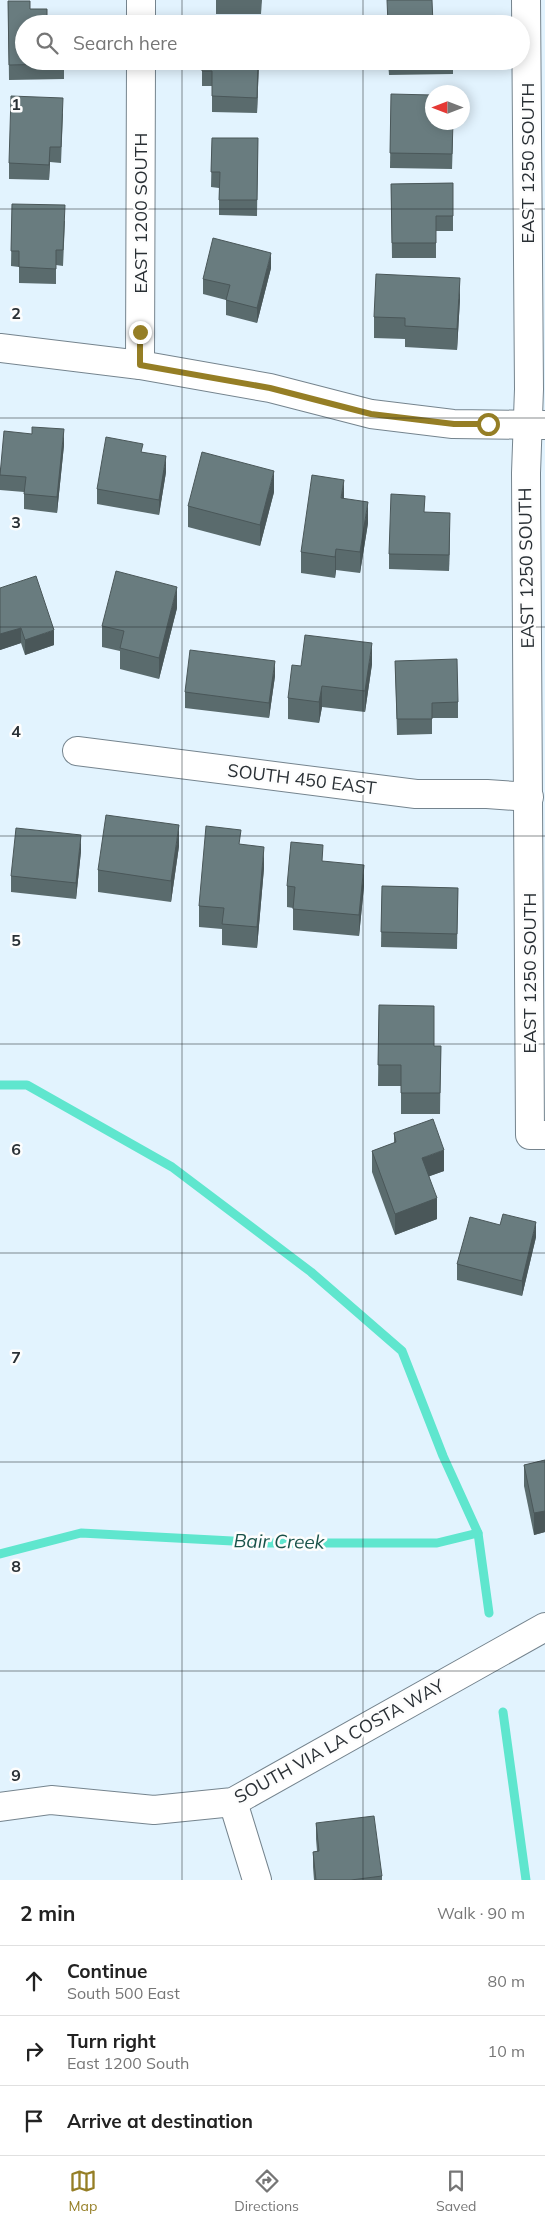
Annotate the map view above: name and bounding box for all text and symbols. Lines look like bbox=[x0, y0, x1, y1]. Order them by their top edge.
search box bbox=[15, 15, 530, 70]
icon: search bbox=[33, 29, 61, 57]
text: Search here bbox=[73, 31, 177, 55]
street label: EAST 1250 SOUTH bbox=[516, 83, 539, 243]
north arrow bbox=[425, 85, 470, 130]
text: 1 bbox=[11, 94, 21, 114]
street label: EAST 1200 SOUTH bbox=[129, 133, 152, 293]
text: 2 bbox=[11, 303, 21, 323]
route end bbox=[129, 321, 152, 344]
route start bbox=[477, 413, 500, 436]
street label: EAST 1250 SOUTH bbox=[513, 487, 539, 649]
text: 3 bbox=[11, 512, 21, 532]
text: 4 bbox=[11, 721, 21, 741]
street label: SOUTH 450 EAST bbox=[226, 758, 378, 800]
street label: EAST 1250 SOUTH bbox=[518, 893, 541, 1053]
text: 5 bbox=[11, 930, 21, 950]
text: 6 bbox=[11, 1139, 21, 1159]
text: 7 bbox=[11, 1347, 21, 1367]
water label: Bair Creek bbox=[233, 1528, 326, 1554]
text: 8 bbox=[11, 1556, 21, 1576]
street label: SOUTH VIA LA COSTA WAY bbox=[230, 1673, 449, 1808]
text: 9 bbox=[11, 1765, 21, 1785]
text: 2 min bbox=[20, 1900, 75, 1926]
text: Walk · 90 m bbox=[437, 1903, 525, 1923]
text: Continue bbox=[67, 1959, 147, 1983]
icon: ahead bbox=[20, 1967, 48, 1995]
text: 80 m bbox=[488, 1971, 525, 1991]
text: South 500 East bbox=[67, 1983, 180, 2003]
text: Turn right bbox=[67, 2029, 156, 2053]
icon: right bbox=[20, 2037, 48, 2065]
text: 10 m bbox=[488, 2041, 525, 2061]
text: East 1200 South bbox=[67, 2053, 189, 2073]
icon: arrive bbox=[20, 2107, 48, 2135]
text: Arrive at destination bbox=[67, 2109, 253, 2133]
tab: Map bbox=[69, 2167, 97, 2215]
tab: Directions bbox=[234, 2167, 299, 2215]
tab: Saved bbox=[436, 2167, 476, 2215]

